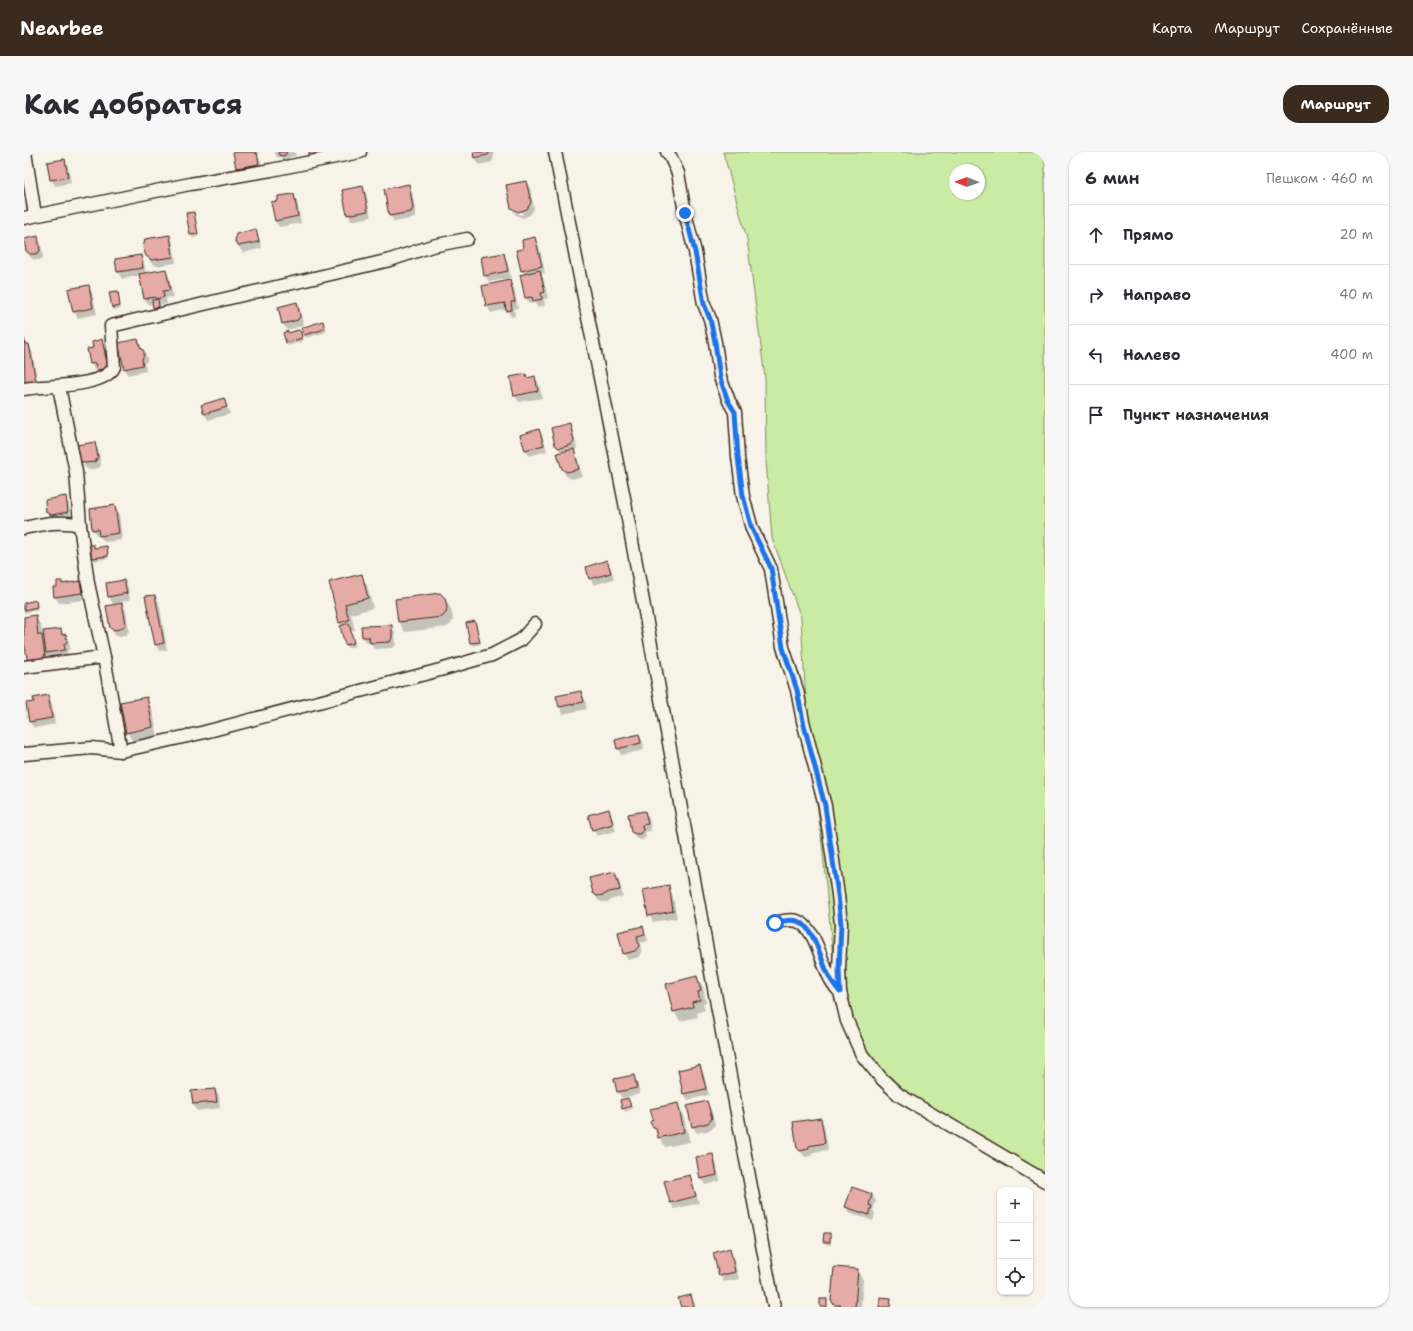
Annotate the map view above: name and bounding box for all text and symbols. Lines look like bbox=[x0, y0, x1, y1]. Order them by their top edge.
text: Nearbee bbox=[20, 16, 104, 41]
text: Карта bbox=[1152, 19, 1192, 37]
text: Маршрут bbox=[1214, 19, 1280, 37]
text: Сохранённые bbox=[1302, 19, 1393, 37]
text: Как добраться bbox=[24, 85, 243, 123]
button: Маршрут bbox=[1283, 85, 1389, 123]
north arrow bbox=[949, 164, 985, 200]
text: 6 мин bbox=[1085, 167, 1140, 189]
text: Пешком · 460 m bbox=[1266, 170, 1373, 187]
route end bbox=[676, 204, 694, 222]
icon: ahead bbox=[1085, 224, 1107, 246]
text: Прямо bbox=[1123, 225, 1173, 245]
text: 20 m bbox=[1340, 226, 1373, 243]
icon: right bbox=[1085, 284, 1107, 306]
text: Направо bbox=[1123, 285, 1191, 305]
text: 40 m bbox=[1339, 286, 1373, 303]
icon: left bbox=[1085, 344, 1107, 366]
text: Налево bbox=[1123, 345, 1181, 365]
text: 400 m bbox=[1330, 346, 1373, 363]
icon: arrive bbox=[1085, 404, 1107, 426]
text: Пункт назначения bbox=[1123, 405, 1269, 425]
route start bbox=[766, 914, 784, 932]
map controls bbox=[997, 1187, 1033, 1295]
button: + bbox=[997, 1187, 1033, 1223]
button: − bbox=[997, 1223, 1033, 1259]
button: locate bbox=[997, 1259, 1033, 1295]

